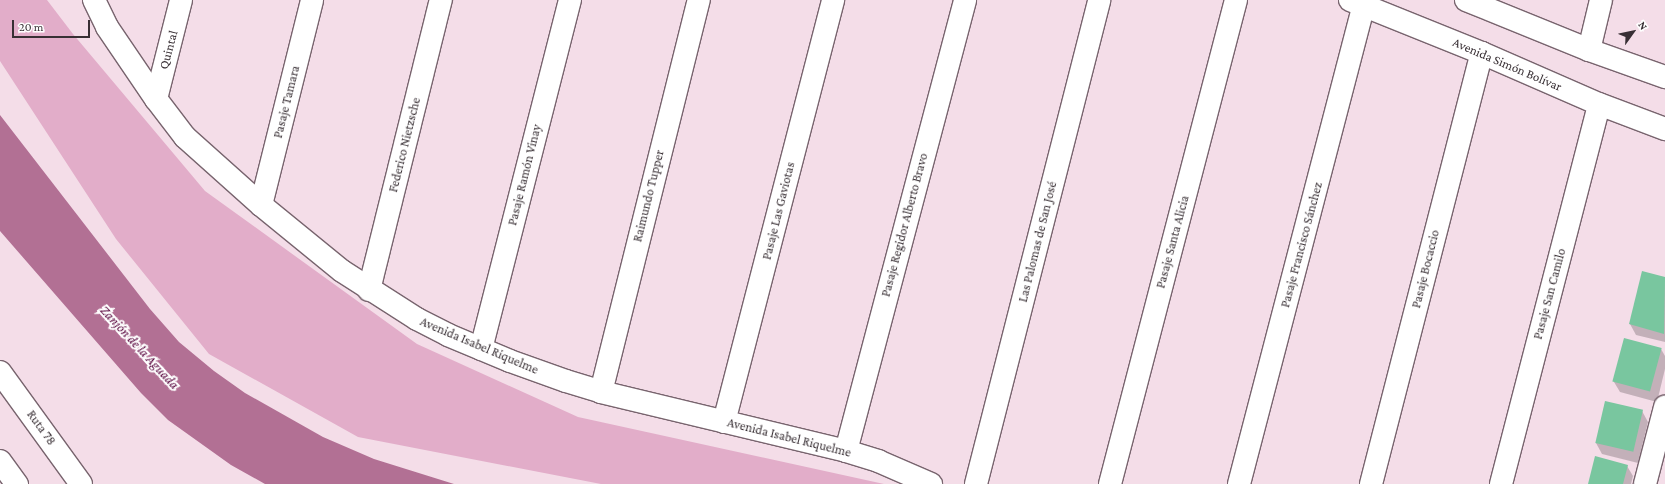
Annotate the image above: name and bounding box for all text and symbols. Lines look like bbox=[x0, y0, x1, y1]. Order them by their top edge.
scale bar bbox=[14, 12, 92, 38]
north arrow bbox=[1613, 12, 1653, 52]
text: N bbox=[1636, 19, 1650, 32]
text: 20 m bbox=[19, 20, 43, 34]
street label: Quintal bbox=[156, 29, 182, 71]
street label: Avenida Simón Bolívar bbox=[1450, 35, 1564, 95]
street label: Pasaje Tamara bbox=[270, 64, 304, 140]
street label: Federico Nietzsche bbox=[386, 96, 424, 194]
street label: Pasaje Ramón Vinay bbox=[505, 123, 545, 227]
street label: Raimundo Tupper bbox=[630, 148, 668, 244]
street label: Pasaje Regidor Alberto Bravo bbox=[878, 151, 932, 299]
street label: Pasaje Las Gaviotas bbox=[759, 160, 799, 262]
street label: Las Palomas de San José bbox=[1015, 180, 1061, 304]
street label: Pasaje Francisco Sánchez bbox=[1278, 181, 1326, 309]
street label: Pasaje Santa Alicia bbox=[1153, 194, 1193, 290]
street label: Pasaje Bocaccio bbox=[1409, 228, 1443, 310]
street label: Pasaje San Camilo bbox=[1530, 247, 1570, 341]
water label: Zanjón de la Aguada bbox=[97, 302, 183, 392]
street label: Avenida Isabel Riquelme bbox=[417, 314, 541, 378]
street label: Ruta 78 bbox=[23, 407, 59, 449]
street label: Avenida Isabel Riquelme bbox=[725, 415, 853, 461]

